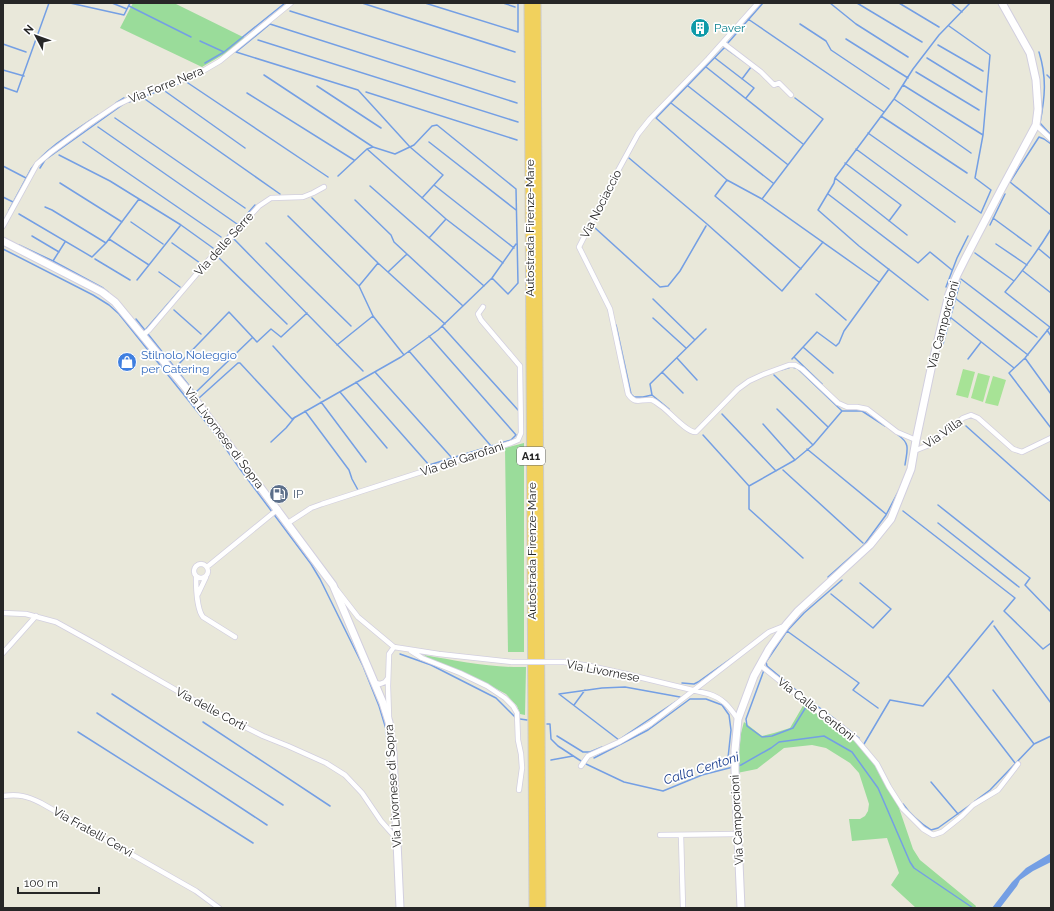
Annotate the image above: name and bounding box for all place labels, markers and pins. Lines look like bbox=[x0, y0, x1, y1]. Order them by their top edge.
building icon: Paver bbox=[689, 17, 711, 39]
place label: Paver bbox=[714, 21, 746, 35]
place label: Stilnolo Noleggio per Catering bbox=[141, 348, 237, 376]
shop icon: Stilnolo Noleggio per Catering bbox=[116, 351, 138, 373]
fuel station icon: IP bbox=[268, 483, 290, 505]
place label: IP bbox=[293, 487, 304, 501]

